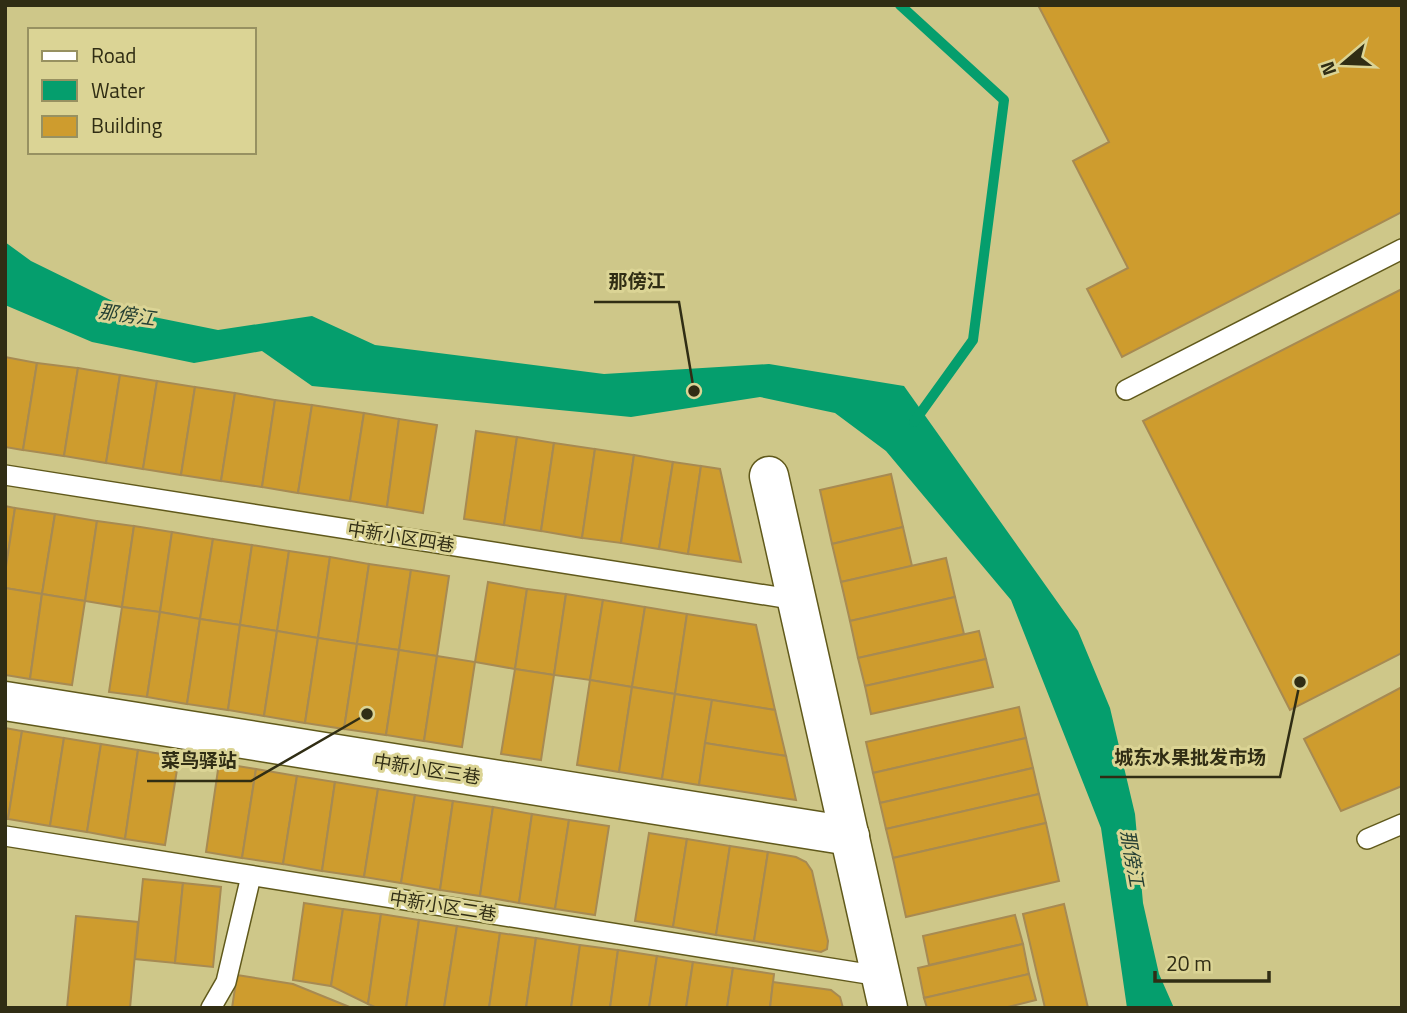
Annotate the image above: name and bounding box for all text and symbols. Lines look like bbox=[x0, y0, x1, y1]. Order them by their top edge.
legend bbox=[28, 28, 256, 154]
north arrow bbox=[1309, 28, 1379, 98]
text: Road bbox=[91, 39, 136, 71]
text: N bbox=[1312, 58, 1343, 80]
text: Water bbox=[91, 74, 145, 106]
text: Building bbox=[91, 109, 163, 141]
callout: 那傍江 bbox=[594, 262, 679, 302]
text: 那傍江 bbox=[608, 266, 666, 295]
water label: 那傍江 bbox=[97, 296, 159, 333]
street label: 中新小区四巷 bbox=[346, 515, 456, 559]
callout: 城东水果批发市场 bbox=[1100, 737, 1280, 777]
callout: 菜鸟驿站 bbox=[147, 741, 251, 781]
text: 城东水果批发市场 bbox=[1114, 742, 1266, 771]
text: 菜鸟驿站 bbox=[161, 745, 237, 774]
street label: 中新小区三巷 bbox=[372, 747, 482, 791]
water label: 那傍江 bbox=[1114, 827, 1153, 891]
street label: 中新小区二巷 bbox=[388, 884, 498, 928]
scale bar bbox=[1155, 940, 1269, 984]
text: 20 m bbox=[1166, 947, 1212, 979]

